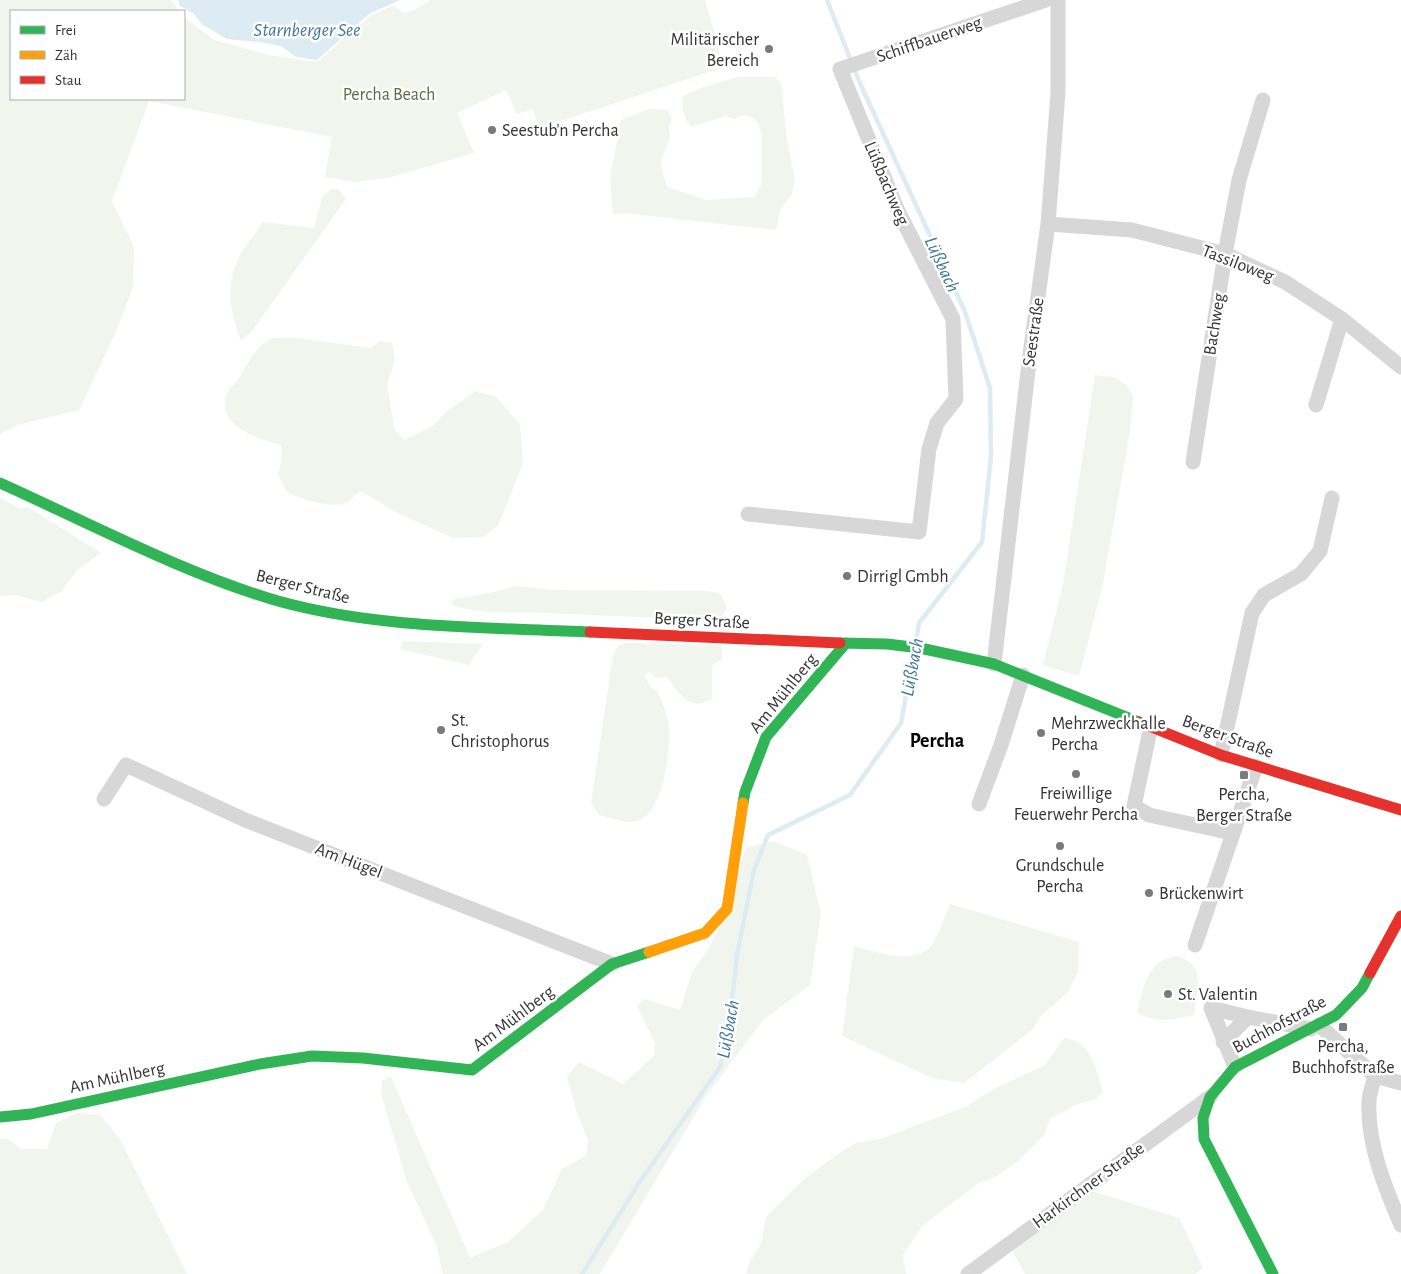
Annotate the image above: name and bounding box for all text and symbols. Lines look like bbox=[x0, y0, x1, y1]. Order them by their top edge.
legend bbox=[10, 10, 185, 100]
street label: Schiffbauerweg bbox=[874, 13, 984, 66]
water label: Starnberger See bbox=[254, 21, 360, 40]
text: Frei bbox=[55, 23, 76, 38]
place label: Militärischer Bereich bbox=[671, 31, 759, 70]
marker: Militärischer Bereich bbox=[763, 43, 775, 55]
text: Zäh bbox=[55, 48, 78, 63]
text: Stau bbox=[55, 73, 82, 88]
park label: Percha Beach bbox=[343, 86, 435, 104]
place label: Seestub'n Percha bbox=[502, 122, 619, 140]
marker: Seestub'n Percha bbox=[486, 124, 498, 136]
street label: Lüßbachweg bbox=[860, 139, 912, 228]
water label: Lüßbach bbox=[921, 234, 963, 295]
street label: Tassiloweg bbox=[1199, 242, 1276, 286]
street label: Bachweg bbox=[1201, 292, 1229, 357]
street label: Seestraße bbox=[1020, 297, 1048, 368]
street label: Berger Straße bbox=[254, 567, 351, 607]
place label: Dirrigl Gmbh bbox=[857, 568, 949, 586]
marker: Dirrigl Gmbh bbox=[841, 570, 853, 582]
street label: Berger Straße bbox=[654, 610, 750, 632]
water label: Lüßbach bbox=[898, 637, 927, 698]
street label: Am Mühlberg bbox=[746, 650, 821, 737]
place label: St. Christophorus bbox=[451, 712, 550, 751]
street label: Berger Straße bbox=[1180, 712, 1276, 762]
place label: Mehrzweckhalle Percha bbox=[1051, 715, 1166, 754]
marker: St. Christophorus bbox=[435, 724, 447, 736]
marker: Mehrzweckhalle Percha bbox=[1035, 727, 1047, 739]
district label: Percha bbox=[910, 731, 965, 751]
marker: Freiwillige Feuerwehr Percha bbox=[1070, 768, 1082, 780]
marker: Percha, Berger Straße bbox=[1238, 769, 1250, 781]
place label: Freiwillige Feuerwehr Percha bbox=[1014, 785, 1138, 824]
place label: Percha, Berger Straße bbox=[1196, 786, 1292, 825]
street label: Am Hügel bbox=[313, 840, 385, 882]
marker: Grundschule Percha bbox=[1054, 840, 1066, 852]
place label: Grundschule Percha bbox=[1016, 857, 1104, 896]
place label: Brückenwirt bbox=[1159, 885, 1244, 903]
marker: Brückenwirt bbox=[1143, 887, 1155, 899]
street label: Am Mühlberg bbox=[470, 982, 558, 1055]
place label: St. Valentin bbox=[1178, 986, 1258, 1004]
marker: St. Valentin bbox=[1162, 988, 1174, 1000]
street label: Buchhofstraße bbox=[1230, 993, 1329, 1057]
water label: Lüßbach bbox=[714, 999, 743, 1060]
marker: Percha, Buchhofstraße bbox=[1337, 1021, 1349, 1033]
place label: Percha, Buchhofstraße bbox=[1291, 1038, 1395, 1077]
street label: Am Mühlberg bbox=[68, 1059, 167, 1097]
street label: Harkirchner Straße bbox=[1029, 1139, 1148, 1232]

